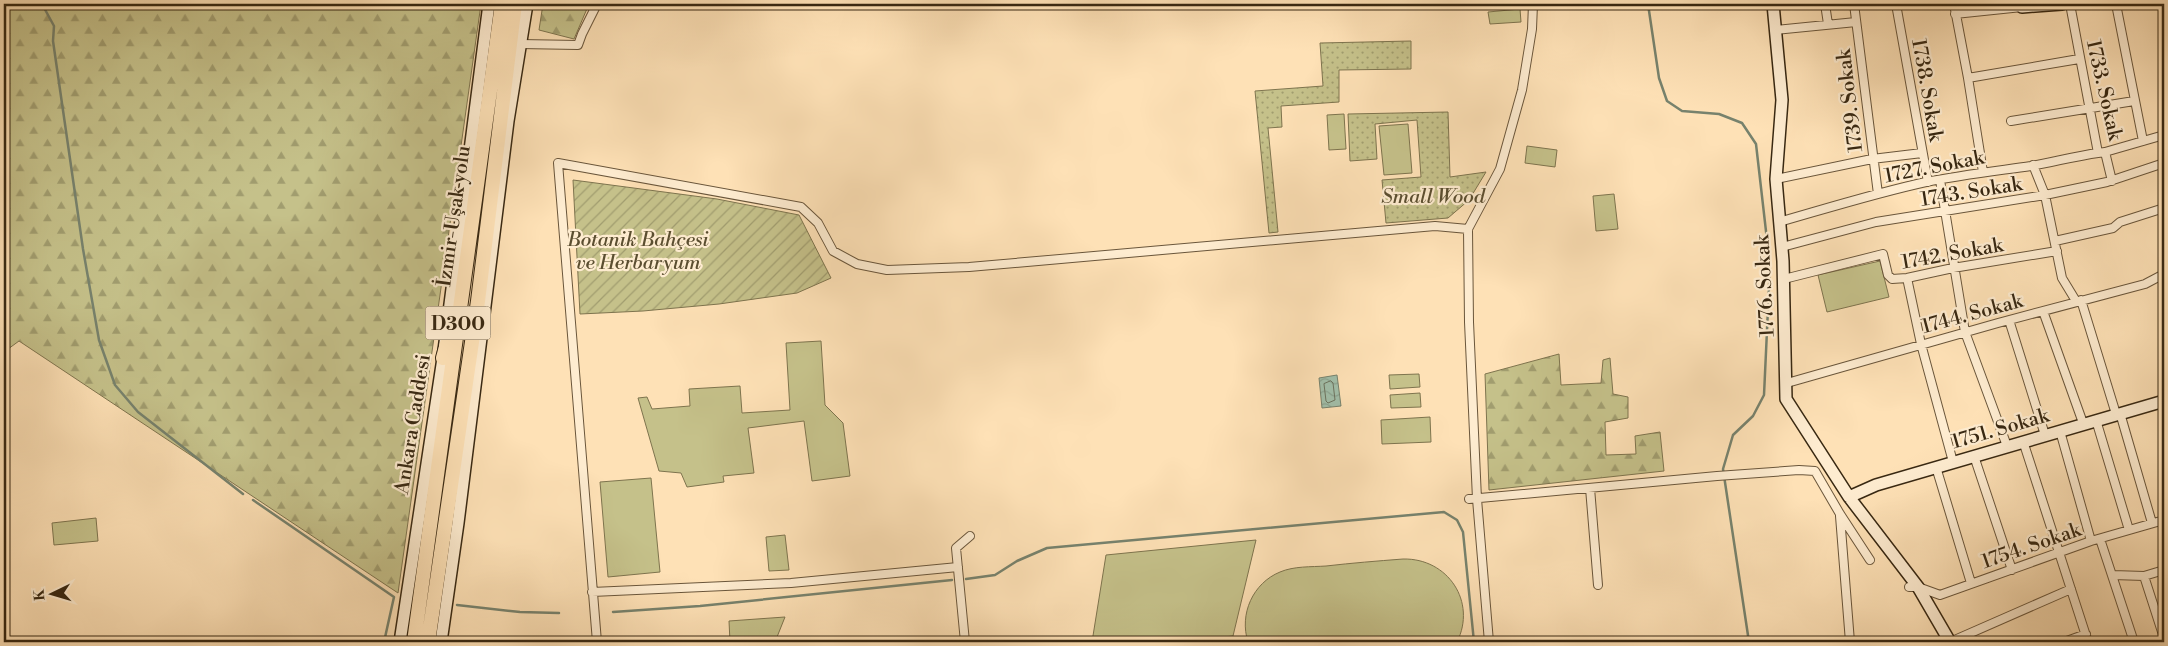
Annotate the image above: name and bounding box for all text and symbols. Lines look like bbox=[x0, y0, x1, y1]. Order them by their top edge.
street label: 1738. Sokak bbox=[1905, 37, 1948, 145]
street label: 1733. Sokak bbox=[2080, 38, 2128, 145]
street label: 1739. Sokak bbox=[1832, 46, 1869, 154]
street label: İzmir-Uşak yolu bbox=[431, 143, 477, 289]
street label: 1727. Sokak bbox=[1882, 145, 1988, 189]
street label: 1743. Sokak bbox=[1919, 172, 2025, 213]
park label: Small Wood bbox=[1381, 185, 1486, 210]
park label: Botanik Bahçesi ve Herbaryum bbox=[566, 228, 709, 276]
street label: 1776. Sokak bbox=[1750, 233, 1781, 338]
street label: 1742. Sokak bbox=[1899, 233, 2007, 276]
street label: 1744. Sokak bbox=[1919, 289, 2027, 340]
road number: D300 bbox=[426, 306, 490, 339]
street label: Ankara Caddesi bbox=[390, 352, 437, 497]
street label: 1751. Sokak bbox=[1949, 403, 2054, 455]
street label: 1754. Sokak bbox=[1978, 517, 2086, 575]
north arrow bbox=[28, 568, 78, 618]
text: K bbox=[31, 588, 50, 601]

